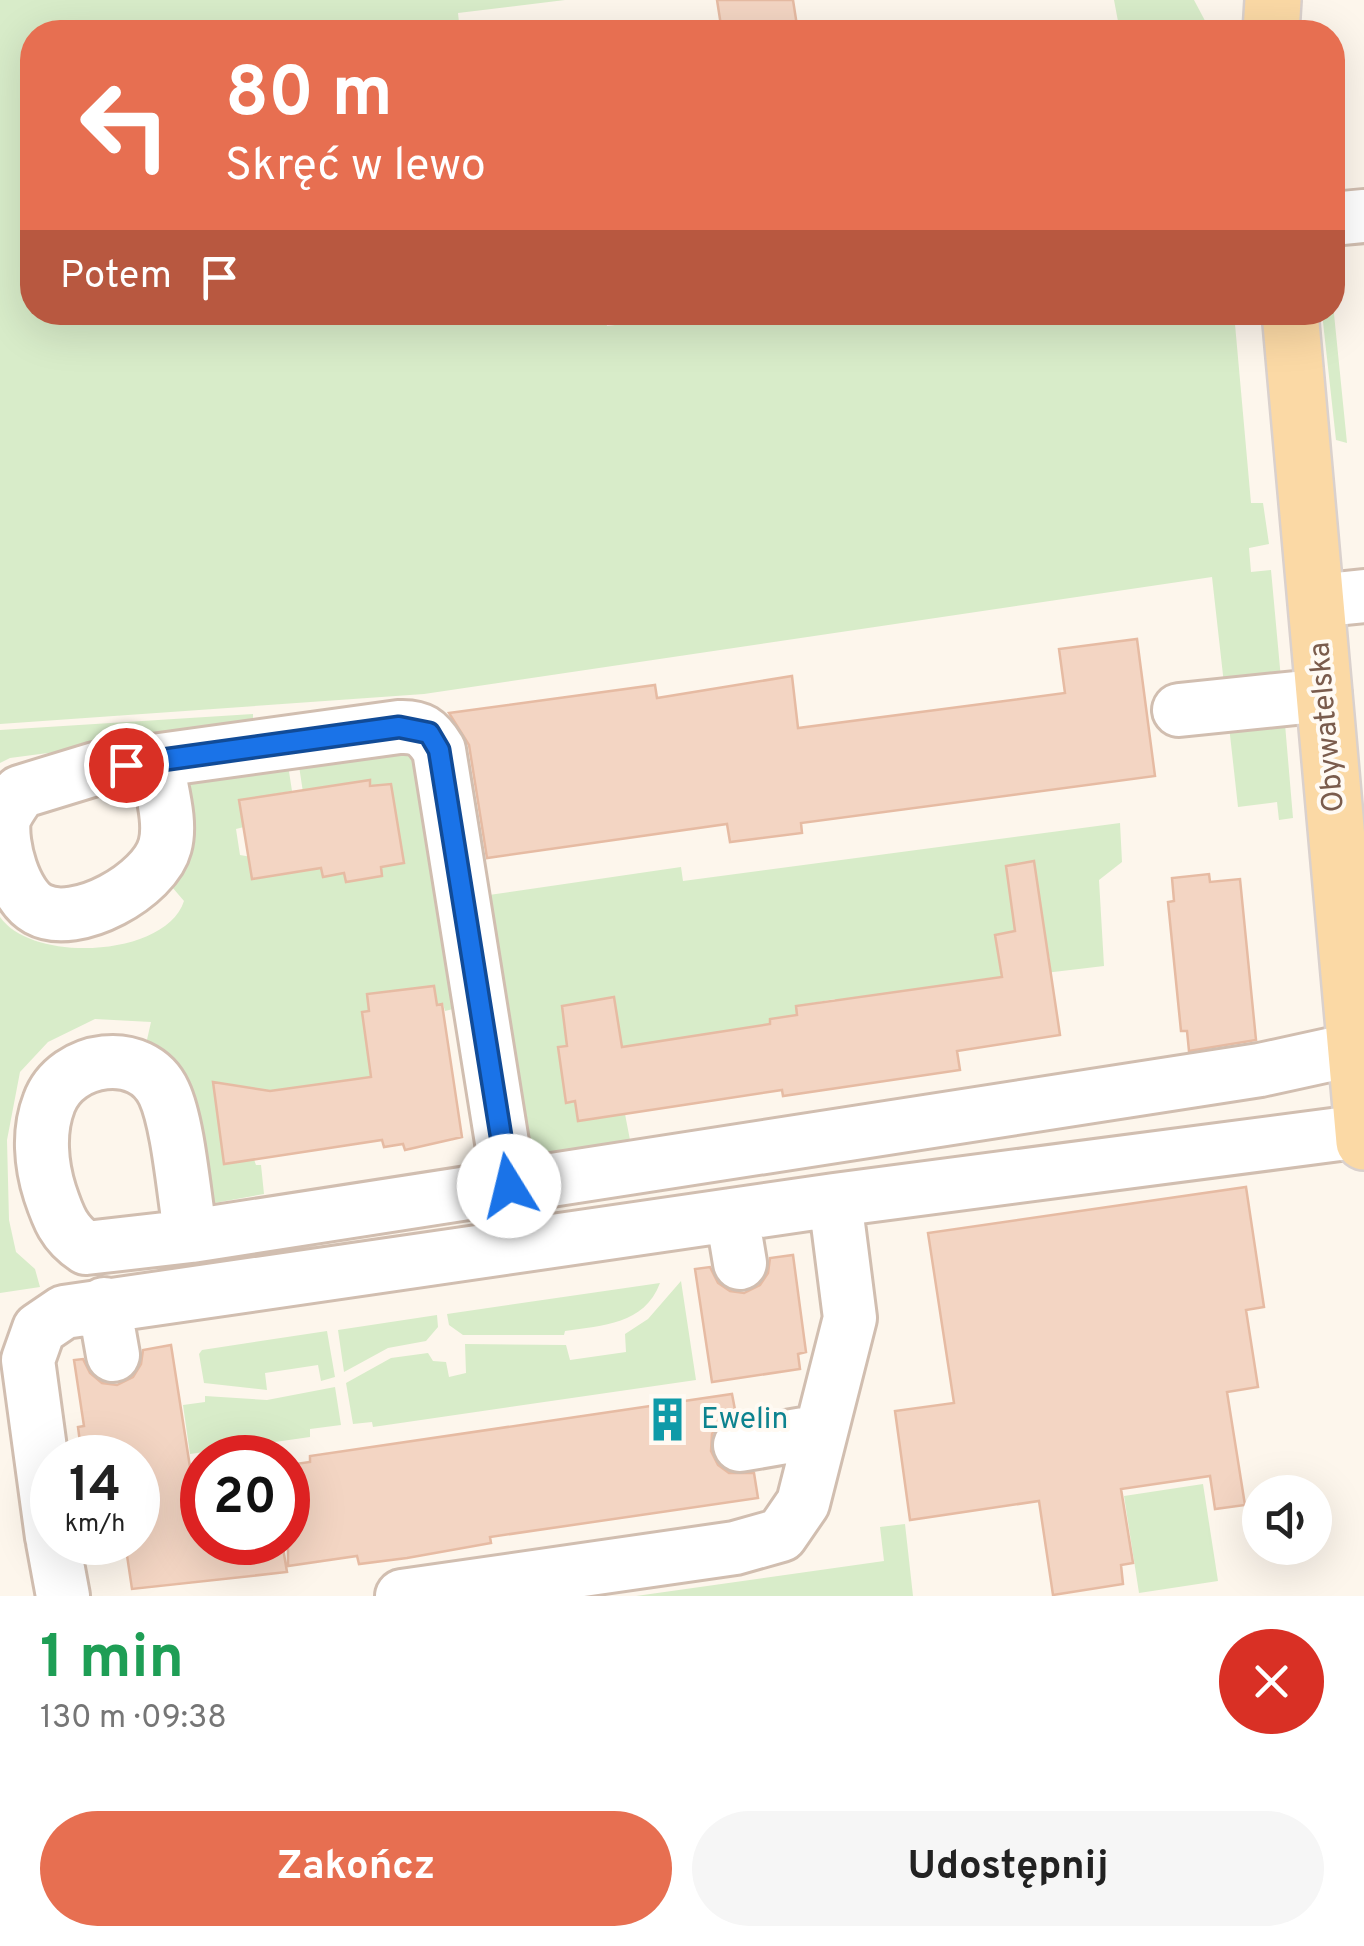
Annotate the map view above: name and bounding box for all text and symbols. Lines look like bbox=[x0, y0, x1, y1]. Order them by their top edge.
text: 80 m bbox=[225, 52, 393, 141]
icon: left bbox=[60, 60, 190, 190]
text: Skręć w lewo bbox=[225, 139, 486, 196]
icon: arrive bbox=[192, 250, 247, 305]
text: Potem bbox=[60, 253, 172, 302]
street label: Obywatelska bbox=[1302, 640, 1354, 814]
pin bbox=[84, 723, 169, 808]
icon: arrive bbox=[99, 738, 154, 793]
position arrow bbox=[457, 1134, 561, 1238]
building icon: Ewelin bbox=[644, 1396, 692, 1444]
place label: Ewelin bbox=[701, 1402, 788, 1439]
speed limit sign: 20 bbox=[180, 1435, 310, 1565]
text: 14 bbox=[69, 1456, 121, 1519]
map controls bbox=[1242, 1475, 1332, 1565]
button: sound bbox=[1242, 1475, 1332, 1565]
text: km/h bbox=[65, 1509, 125, 1541]
text: 1 min bbox=[40, 1623, 184, 1699]
button: close bbox=[1219, 1629, 1324, 1734]
text: 130 m · 09:38 bbox=[40, 1699, 227, 1739]
button: Zakończ bbox=[40, 1811, 672, 1926]
button: Udostępnij bbox=[692, 1811, 1324, 1926]

